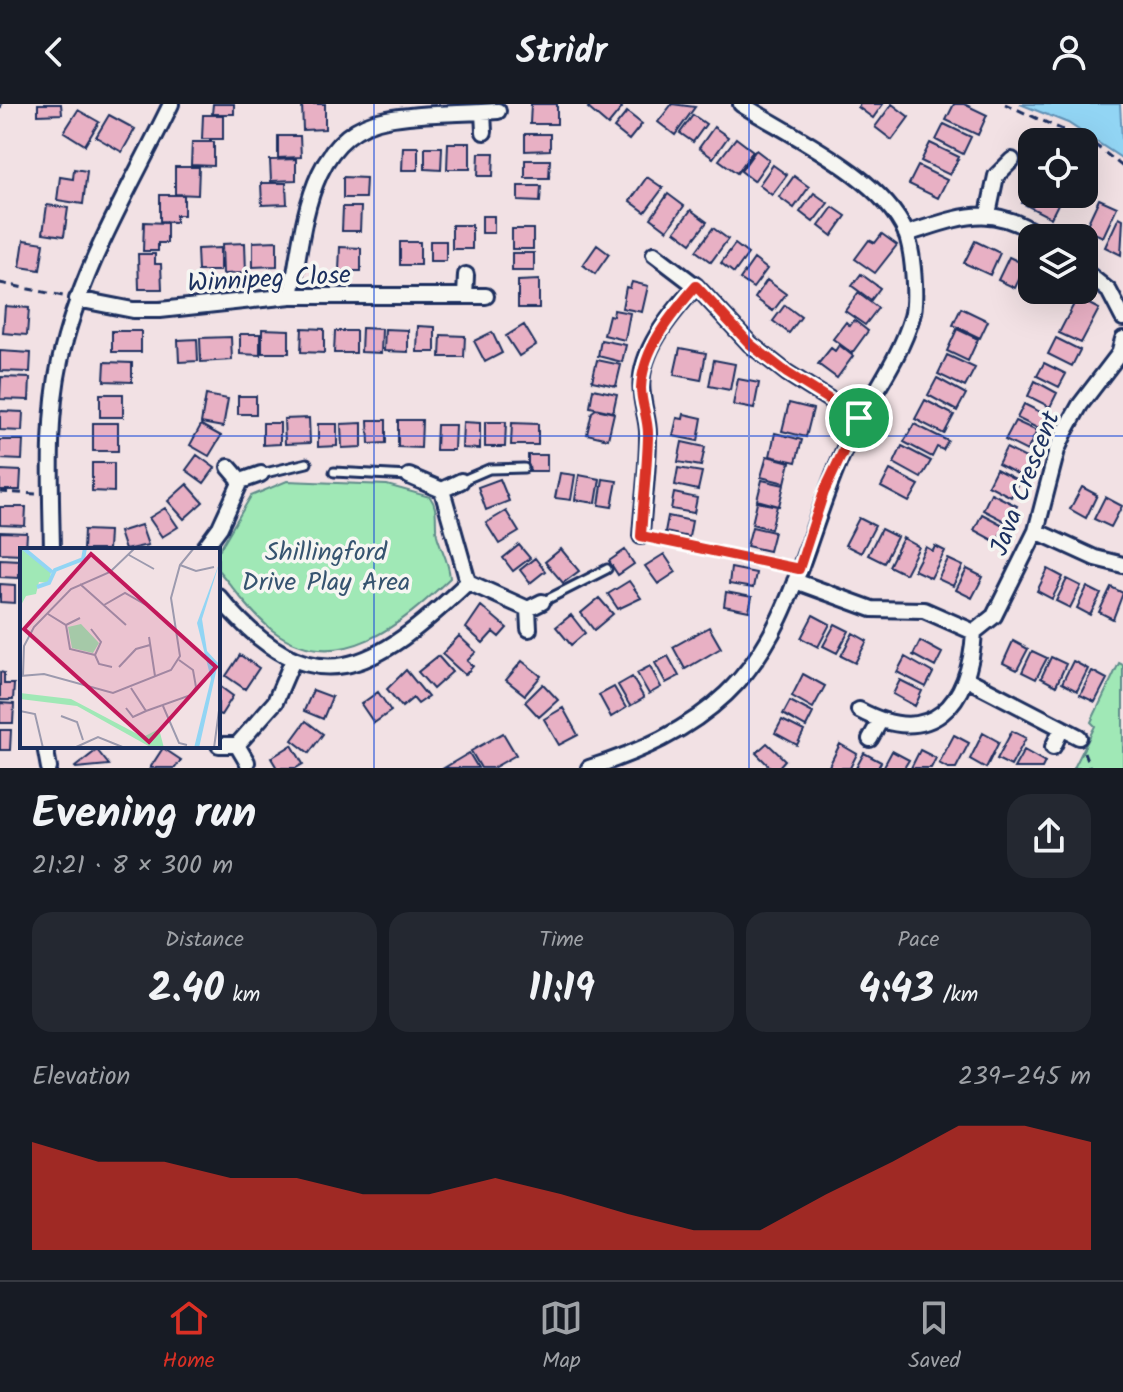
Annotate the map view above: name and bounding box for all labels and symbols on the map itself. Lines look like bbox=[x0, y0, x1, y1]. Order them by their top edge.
street label: Winnipeg Close bbox=[186, 255, 352, 305]
pin bbox=[825, 384, 893, 452]
street label: Java Crescent bbox=[979, 404, 1073, 562]
park label: Shillingford Drive Play Area bbox=[242, 532, 410, 604]
inset map bbox=[20, 548, 220, 748]

